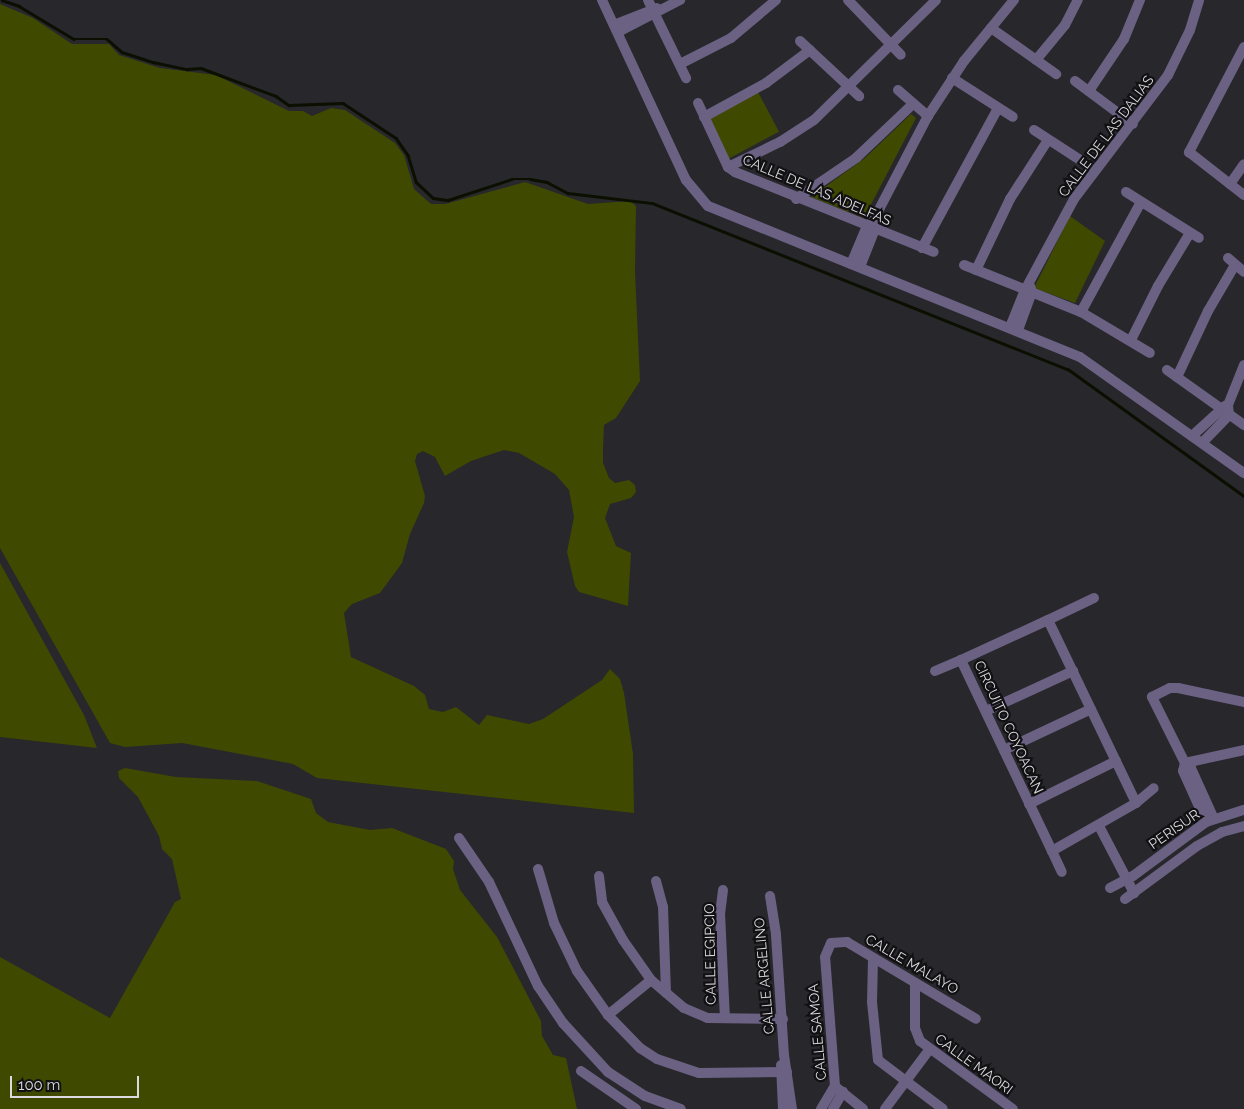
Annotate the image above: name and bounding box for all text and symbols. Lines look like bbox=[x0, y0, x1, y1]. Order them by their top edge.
street label: CALLE DE LAS DALIAS bbox=[1055, 72, 1157, 200]
street label: CALLE DE LAS ADELFAS bbox=[740, 151, 894, 229]
street label: CIRCUITO COYOACAN bbox=[971, 658, 1047, 796]
street label: PERISUR bbox=[1145, 805, 1203, 853]
street label: CALLE EGIPCIO bbox=[701, 903, 719, 1005]
street label: CALLE ARGELINO bbox=[751, 917, 777, 1035]
street label: CALLE MALAYO bbox=[863, 931, 961, 997]
street label: CALLE SAMOA bbox=[804, 983, 830, 1081]
street label: CALLE MAORI bbox=[932, 1030, 1016, 1098]
scale bar bbox=[12, 1066, 141, 1098]
text: 100 m bbox=[18, 1076, 60, 1094]

